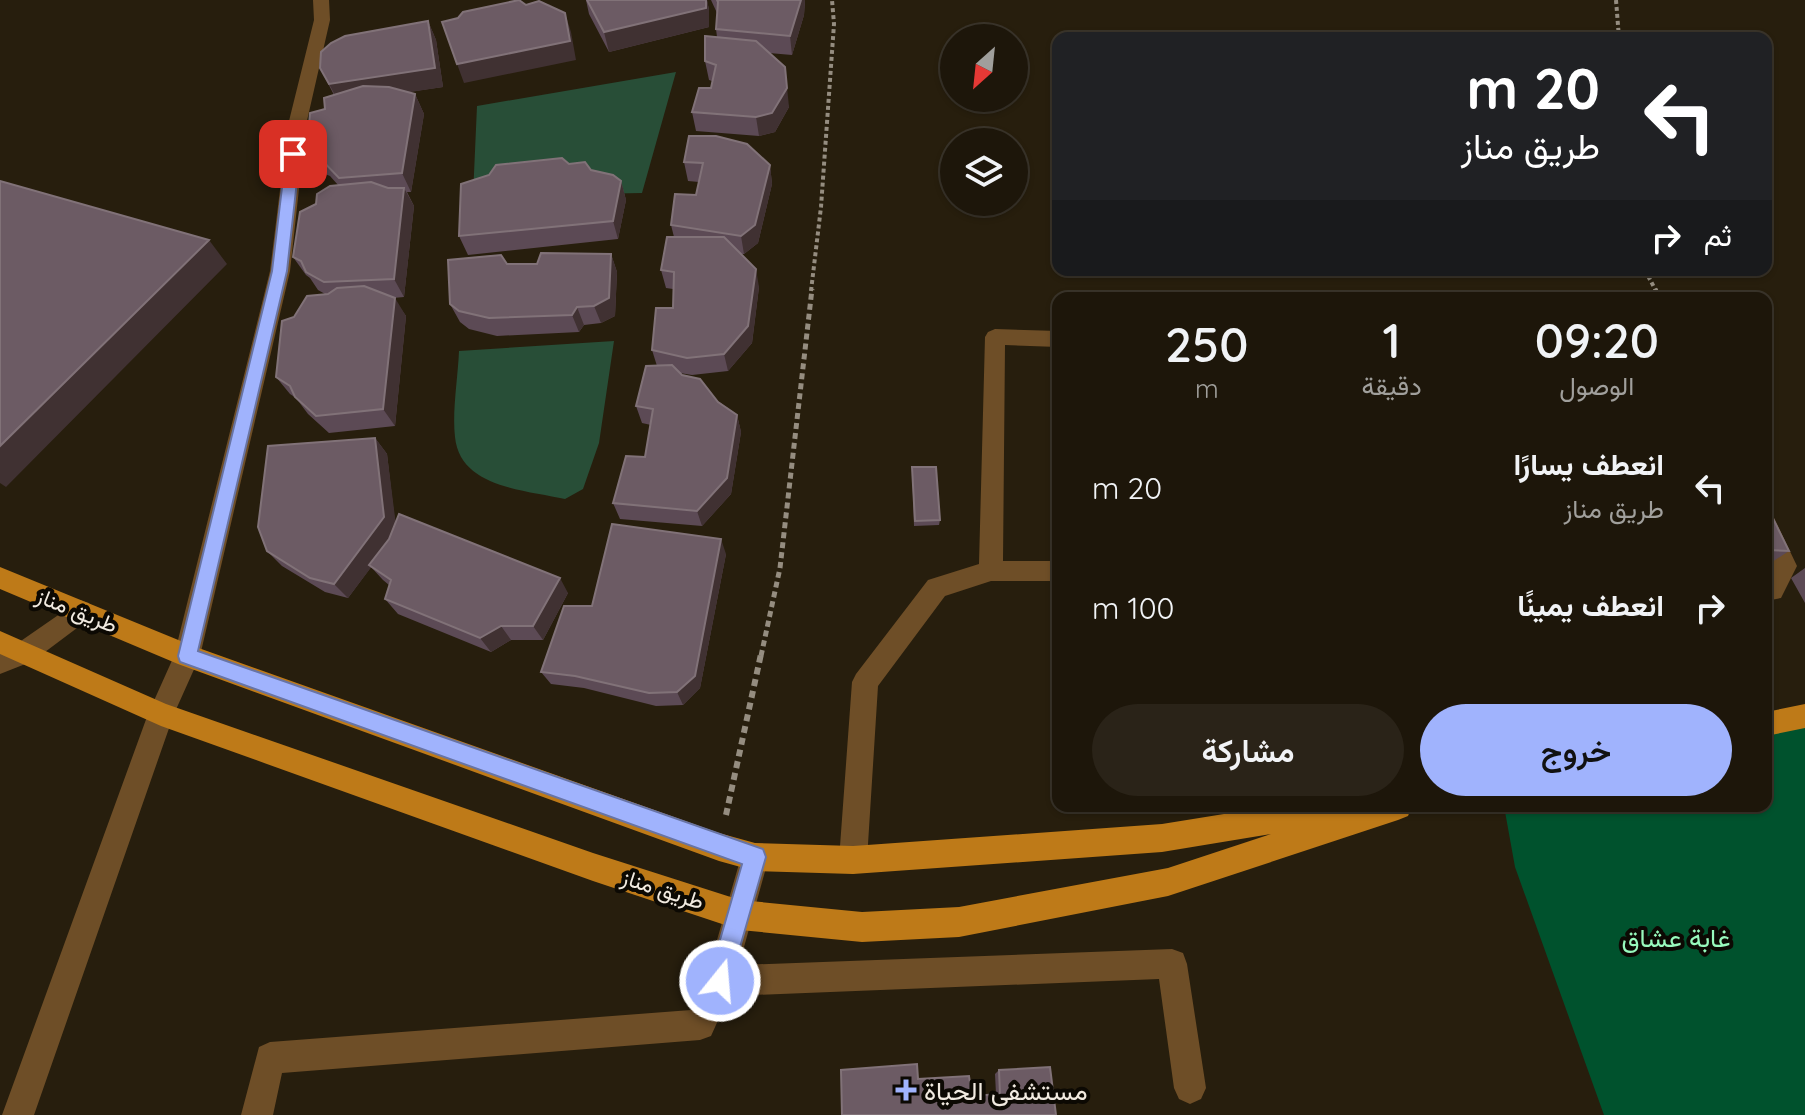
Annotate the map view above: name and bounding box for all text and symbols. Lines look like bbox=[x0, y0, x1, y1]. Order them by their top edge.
north arrow bbox=[940, 24, 1028, 112]
map controls bbox=[940, 24, 1028, 216]
text: 20 m bbox=[1466, 53, 1600, 123]
icon: left bbox=[1628, 64, 1732, 168]
pin bbox=[259, 120, 327, 188]
text: طريق مناز bbox=[1461, 123, 1600, 168]
button: layers bbox=[940, 128, 1028, 216]
icon: arrive bbox=[271, 132, 315, 176]
icon: right bbox=[1644, 216, 1688, 260]
text: ثم bbox=[1704, 216, 1732, 254]
text: 1 bbox=[1382, 310, 1401, 370]
text: 09:20 bbox=[1535, 310, 1659, 370]
text: 250 bbox=[1165, 314, 1248, 374]
text: دقيقة bbox=[1362, 369, 1422, 402]
text: الوصول bbox=[1559, 369, 1634, 402]
text: m bbox=[1195, 372, 1219, 405]
text: انعطف يسارًا bbox=[1514, 445, 1664, 483]
icon: left bbox=[1688, 466, 1732, 510]
text: 20 m bbox=[1092, 469, 1162, 507]
text: طريق مناز bbox=[1563, 492, 1664, 525]
street label: طريق مناز bbox=[31, 581, 122, 639]
text: انعطف يمينًا bbox=[1517, 586, 1664, 624]
icon: right bbox=[1688, 586, 1732, 630]
text: 100 m bbox=[1092, 589, 1174, 627]
button: مشاركة bbox=[1092, 704, 1404, 796]
button: خروج bbox=[1420, 704, 1732, 796]
street label: طريق مناز bbox=[617, 862, 708, 915]
park label: غابة عشاق bbox=[1622, 921, 1730, 954]
position arrow bbox=[678, 939, 762, 1023]
place label: مستشفى الحياة bbox=[924, 1074, 1088, 1107]
marker: مستشفى الحياة bbox=[895, 1079, 917, 1101]

